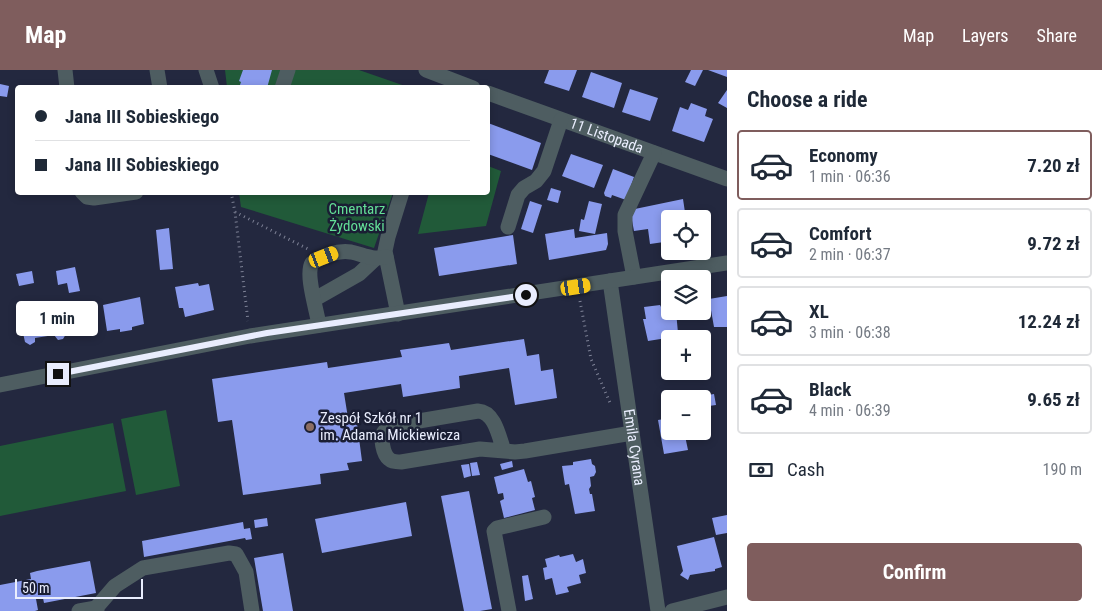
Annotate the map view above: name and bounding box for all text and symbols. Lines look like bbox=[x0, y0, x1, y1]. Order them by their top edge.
text: Map bbox=[25, 21, 66, 49]
text: Map bbox=[903, 25, 934, 46]
text: Layers bbox=[962, 25, 1009, 46]
text: Share bbox=[1037, 25, 1077, 46]
text: Choose a ride bbox=[747, 87, 868, 112]
text: Jana III Sobieskiego bbox=[65, 105, 219, 128]
street label: 11 Listopada bbox=[567, 114, 646, 157]
icon: car bbox=[749, 143, 794, 188]
text: Economy bbox=[809, 144, 878, 167]
text: Jana III Sobieskiego bbox=[65, 153, 219, 176]
text: 7.20 zł bbox=[1027, 154, 1080, 177]
text: 1 min · 06:36 bbox=[809, 167, 891, 186]
park label: Cmentarz Żydowski bbox=[329, 200, 385, 235]
map controls bbox=[661, 210, 711, 440]
button: locate bbox=[661, 210, 711, 260]
icon: car bbox=[749, 221, 794, 266]
text: Comfort bbox=[809, 222, 872, 245]
text: 9.72 zł bbox=[1027, 232, 1080, 255]
car bbox=[307, 245, 340, 269]
text: 2 min · 06:37 bbox=[809, 245, 891, 264]
button: layers bbox=[661, 270, 711, 320]
car bbox=[560, 277, 591, 297]
route start bbox=[515, 284, 537, 306]
icon: car bbox=[749, 299, 794, 344]
text: XL bbox=[809, 300, 829, 323]
callout: 1 min bbox=[17, 302, 99, 336]
text: 1 min bbox=[39, 309, 75, 328]
text: 12.24 zł bbox=[1018, 310, 1080, 333]
text: 3 min · 06:38 bbox=[809, 323, 891, 342]
button: + bbox=[661, 330, 711, 380]
route end bbox=[47, 363, 69, 385]
icon: car bbox=[749, 377, 794, 422]
text: Black bbox=[809, 378, 851, 401]
text: 9.65 zł bbox=[1027, 388, 1080, 411]
button: − bbox=[661, 390, 711, 440]
text: 4 min · 06:39 bbox=[809, 401, 891, 420]
street label: Emila Cyrana bbox=[620, 408, 649, 487]
place label: Zespół Szkół nr 1 im. Adama Mickiewicza bbox=[320, 409, 460, 444]
marker: Zespół Szkół nr 1 im. Adama Mickiewicza bbox=[304, 421, 316, 433]
icon: cash bbox=[747, 456, 775, 484]
text: Cash bbox=[787, 458, 825, 481]
text: 190 m bbox=[1043, 460, 1082, 479]
button: Confirm bbox=[747, 543, 1082, 601]
scale bar bbox=[15, 576, 142, 599]
text: 50 m bbox=[22, 580, 50, 596]

